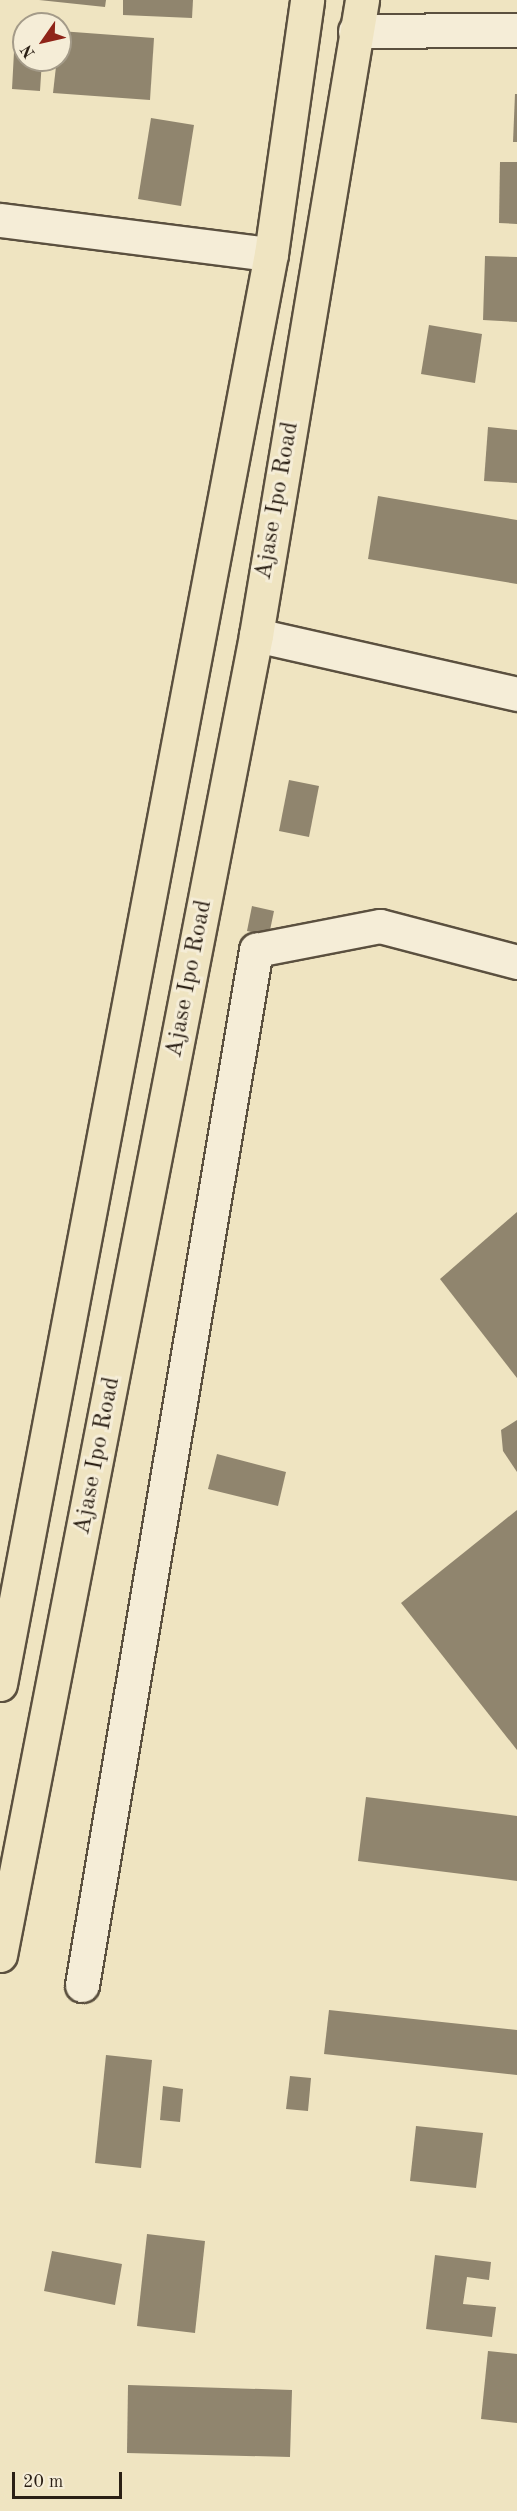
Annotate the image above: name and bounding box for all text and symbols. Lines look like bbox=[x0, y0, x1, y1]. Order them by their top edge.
north arrow bbox=[12, 12, 72, 72]
text: N bbox=[19, 41, 39, 60]
street label: Ajase Ipo Road bbox=[250, 420, 306, 582]
street label: Ajase Ipo Road bbox=[161, 898, 219, 1060]
street label: Ajase Ipo Road bbox=[69, 1375, 127, 1537]
scale bar bbox=[15, 2460, 124, 2498]
text: 20 m bbox=[23, 2473, 63, 2491]

